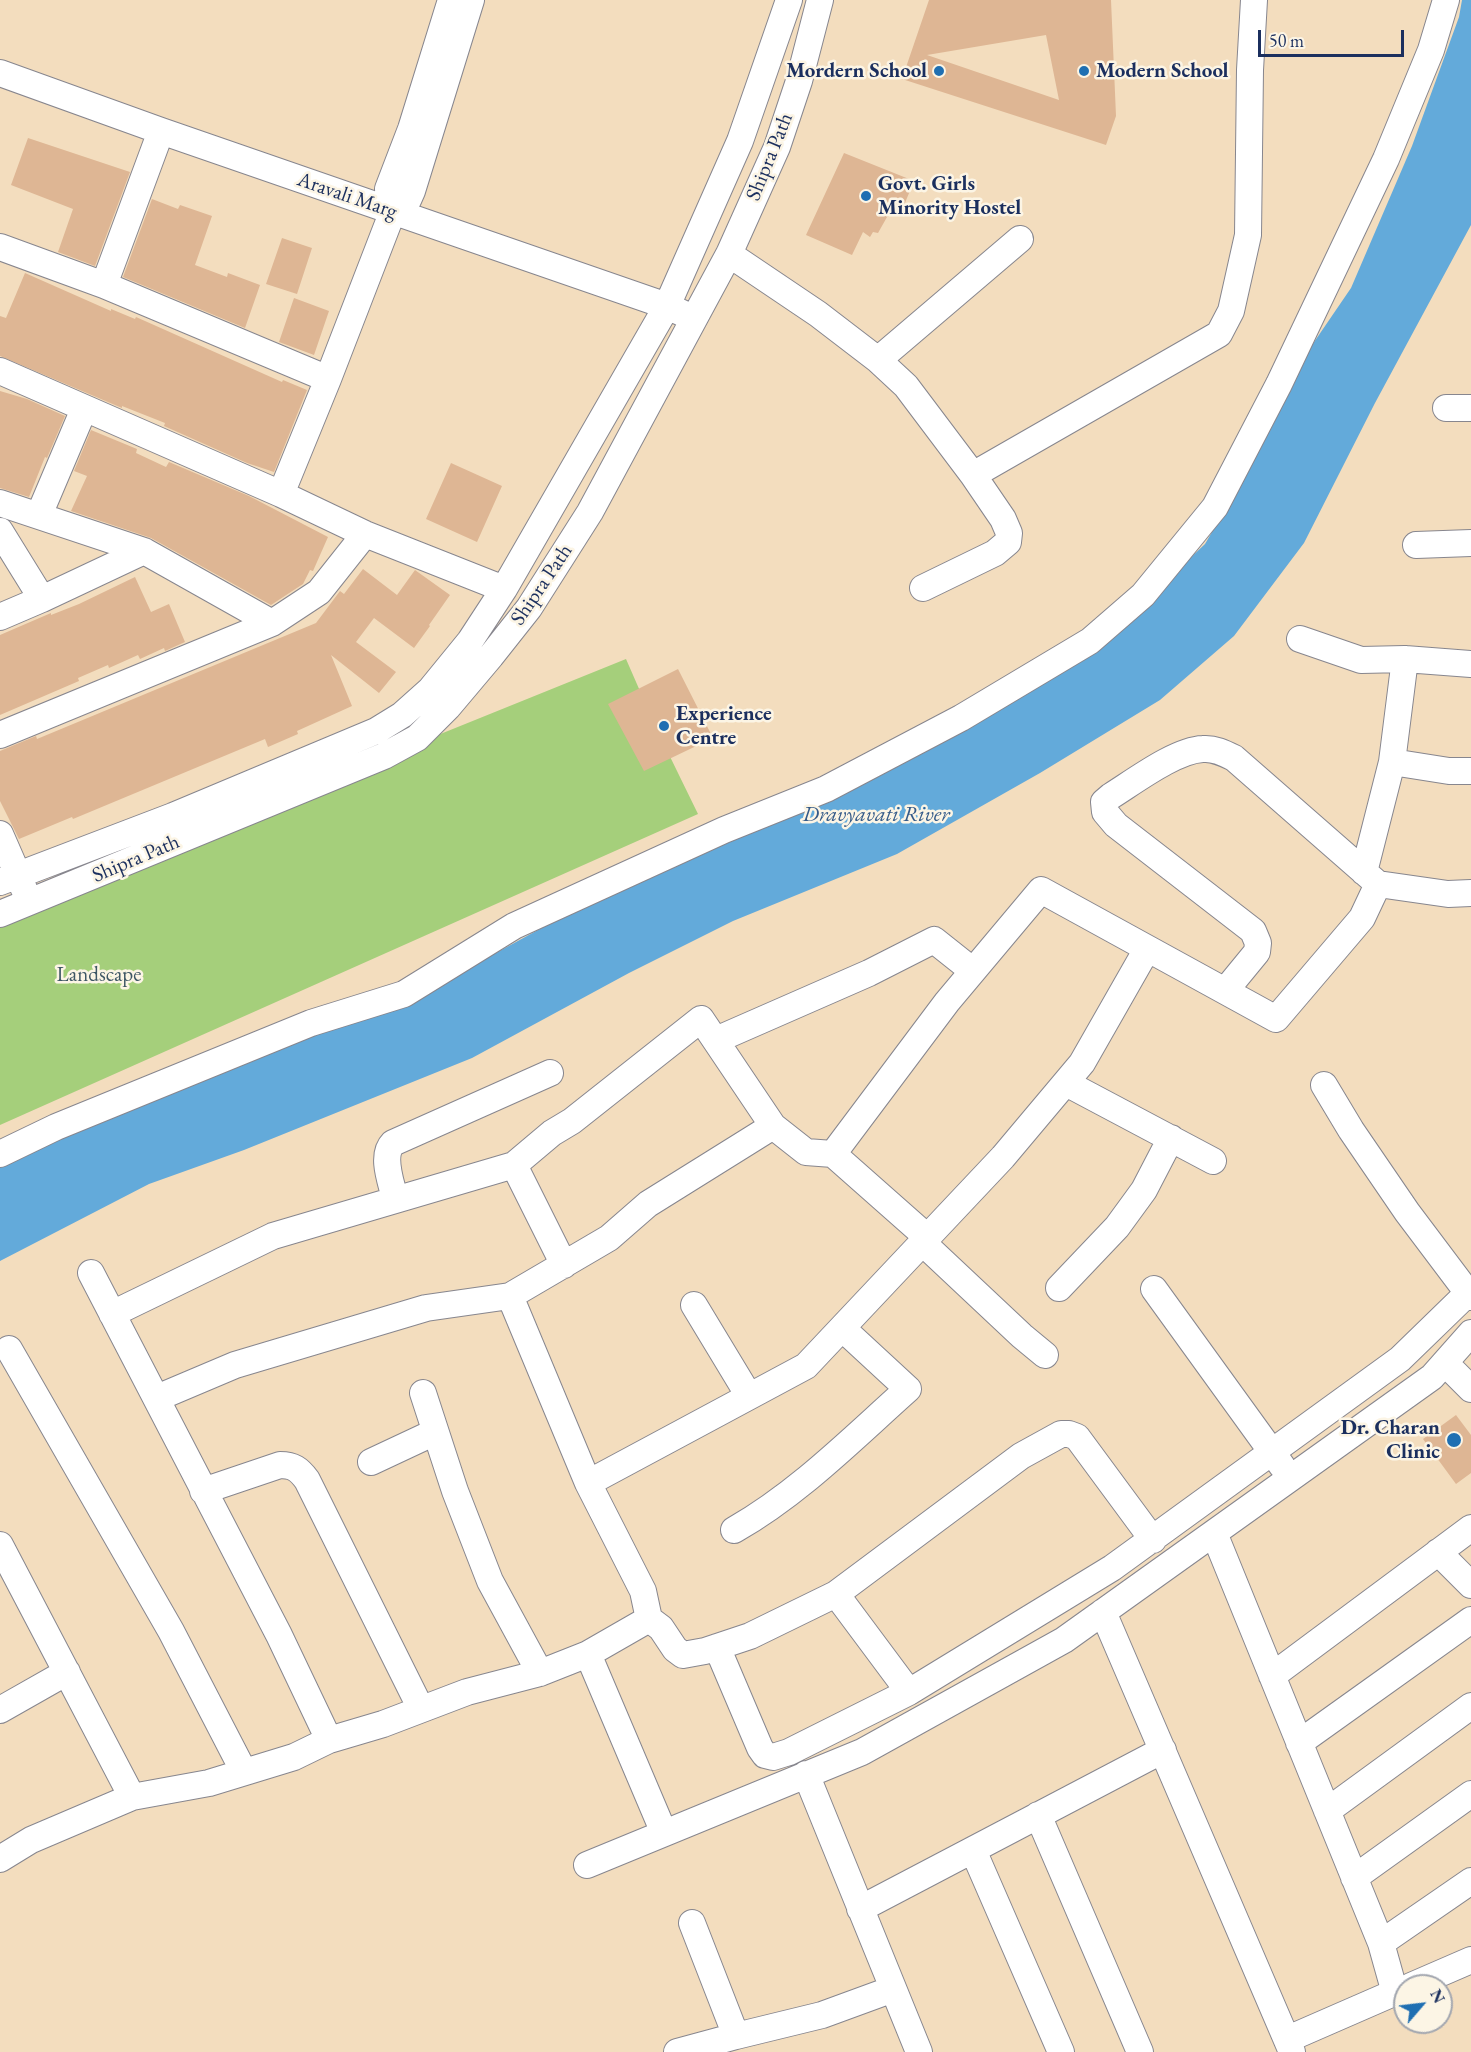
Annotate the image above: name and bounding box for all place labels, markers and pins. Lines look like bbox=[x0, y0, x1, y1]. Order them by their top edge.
place label: Mordern School bbox=[786, 58, 927, 84]
place label: Modern School bbox=[1096, 58, 1229, 84]
marker: Mordern School bbox=[932, 64, 946, 78]
marker: Modern School bbox=[1077, 64, 1091, 78]
place label: Govt. Girls Minority Hostel bbox=[878, 171, 1021, 221]
marker: Govt. Girls Minority Hostel bbox=[859, 189, 873, 203]
place label: Experience Centre bbox=[676, 701, 772, 751]
marker: Experience Centre bbox=[657, 719, 671, 733]
place label: Dr. Charan Clinic bbox=[1341, 1415, 1440, 1465]
marker: Dr. Charan Clinic bbox=[1445, 1431, 1463, 1449]

